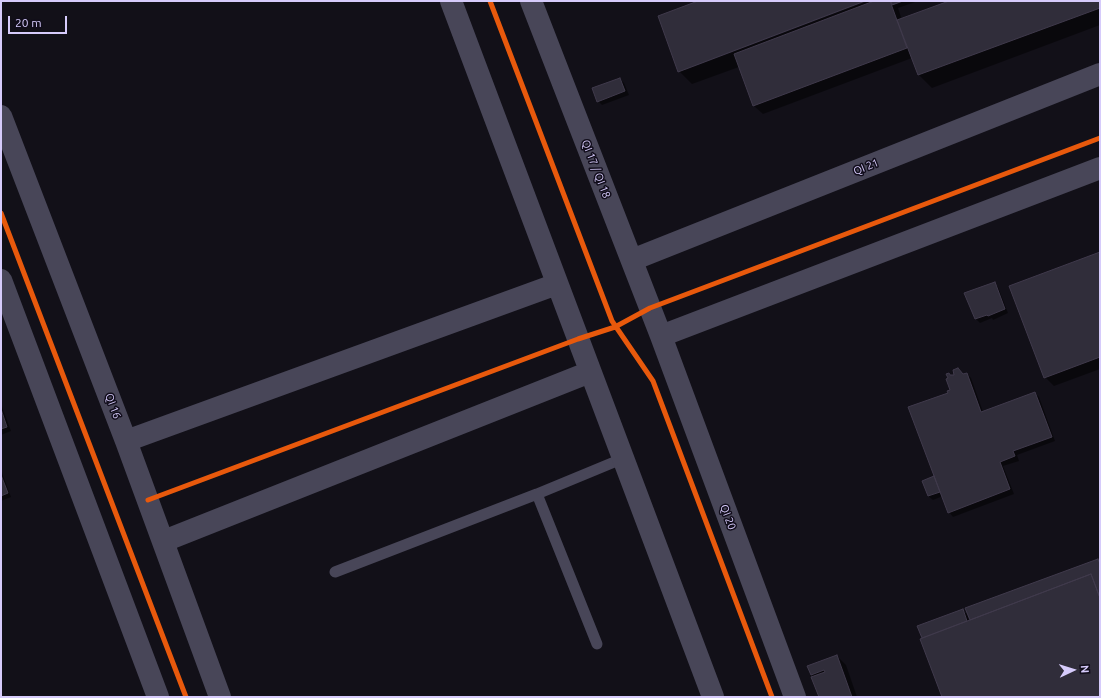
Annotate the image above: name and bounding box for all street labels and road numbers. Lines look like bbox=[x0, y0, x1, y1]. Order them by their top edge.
street label: QI 17 / QI 18 bbox=[579, 138, 613, 200]
street label: QI 21 bbox=[851, 156, 881, 178]
street label: QI 16 bbox=[102, 391, 124, 421]
street label: QI 20 bbox=[717, 502, 739, 532]

